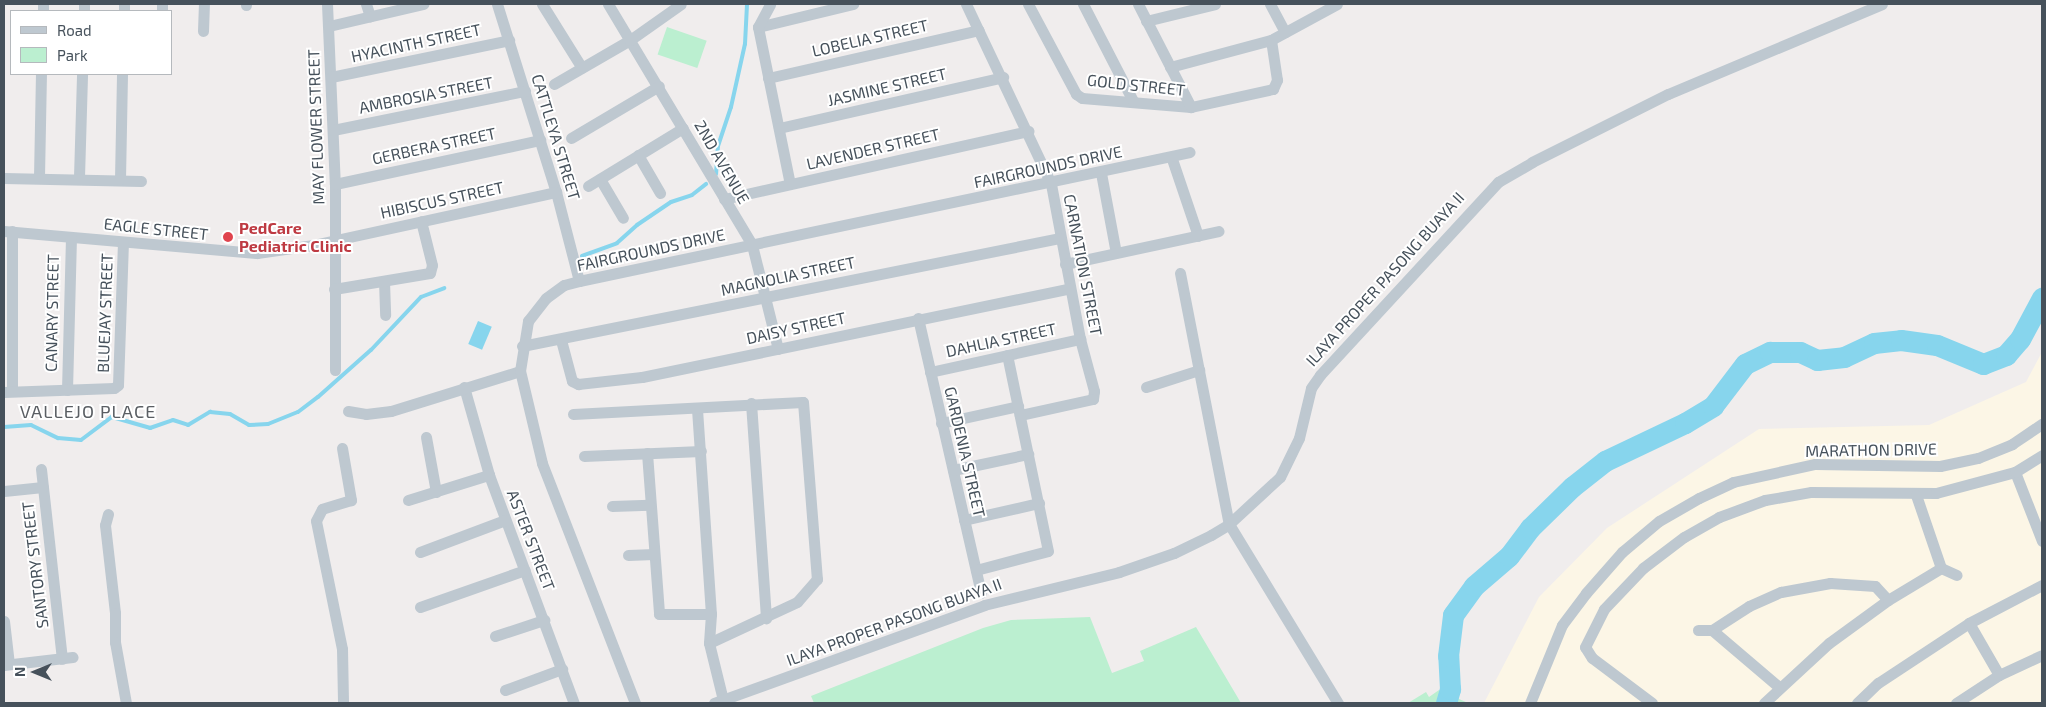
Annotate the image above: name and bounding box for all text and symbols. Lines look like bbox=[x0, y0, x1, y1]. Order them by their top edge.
legend bbox=[10, 10, 172, 75]
street label: LOBELIA STREET bbox=[810, 15, 930, 61]
street label: HYACINTH STREET bbox=[349, 20, 483, 66]
text: Road bbox=[57, 21, 92, 39]
text: Park bbox=[57, 46, 88, 64]
street label: MAY FLOWER STREET bbox=[304, 49, 328, 205]
street label: JASMINE STREET bbox=[826, 64, 948, 110]
street label: GOLD STREET bbox=[1086, 70, 1186, 100]
street label: CATTLEYA STREET bbox=[528, 72, 584, 202]
street label: AMBROSIA STREET bbox=[357, 73, 495, 117]
street label: 2ND AVENUE bbox=[690, 117, 754, 207]
street label: GERBERA STREET bbox=[370, 123, 498, 169]
street label: LAVENDER STREET bbox=[805, 124, 941, 174]
street label: FAIRGROUNDS DRIVE bbox=[972, 142, 1124, 192]
street label: HIBISCUS STREET bbox=[379, 178, 505, 222]
street label: ILAYA PROPER PASONG BUAYA II bbox=[1301, 188, 1469, 370]
street label: CARNATION STREET bbox=[1060, 193, 1106, 337]
street label: EAGLE STREET bbox=[103, 214, 209, 244]
place label: PedCare Pediatric Clinic bbox=[239, 218, 352, 256]
street label: FAIRGROUNDS DRIVE bbox=[575, 225, 727, 275]
marker: PedCare Pediatric Clinic bbox=[221, 230, 235, 244]
street label: MAGNOLIA STREET bbox=[719, 252, 857, 300]
street label: BLUEJAY STREET bbox=[93, 253, 117, 373]
street label: CANARY STREET bbox=[41, 254, 63, 372]
street label: DAISY STREET bbox=[744, 308, 848, 348]
street label: DAHLIA STREET bbox=[944, 319, 1058, 361]
street label: GARDENIA STREET bbox=[941, 385, 989, 519]
district label: VALLEJO PLACE bbox=[18, 400, 158, 422]
street label: MARATHON DRIVE bbox=[1805, 439, 1937, 461]
street label: ASTER STREET bbox=[503, 487, 559, 593]
street label: SANTORY STREET bbox=[18, 500, 52, 630]
street label: ILAYA PROPER PASONG BUAYA II bbox=[783, 574, 1005, 670]
north arrow bbox=[10, 647, 60, 697]
text: N bbox=[11, 667, 28, 677]

